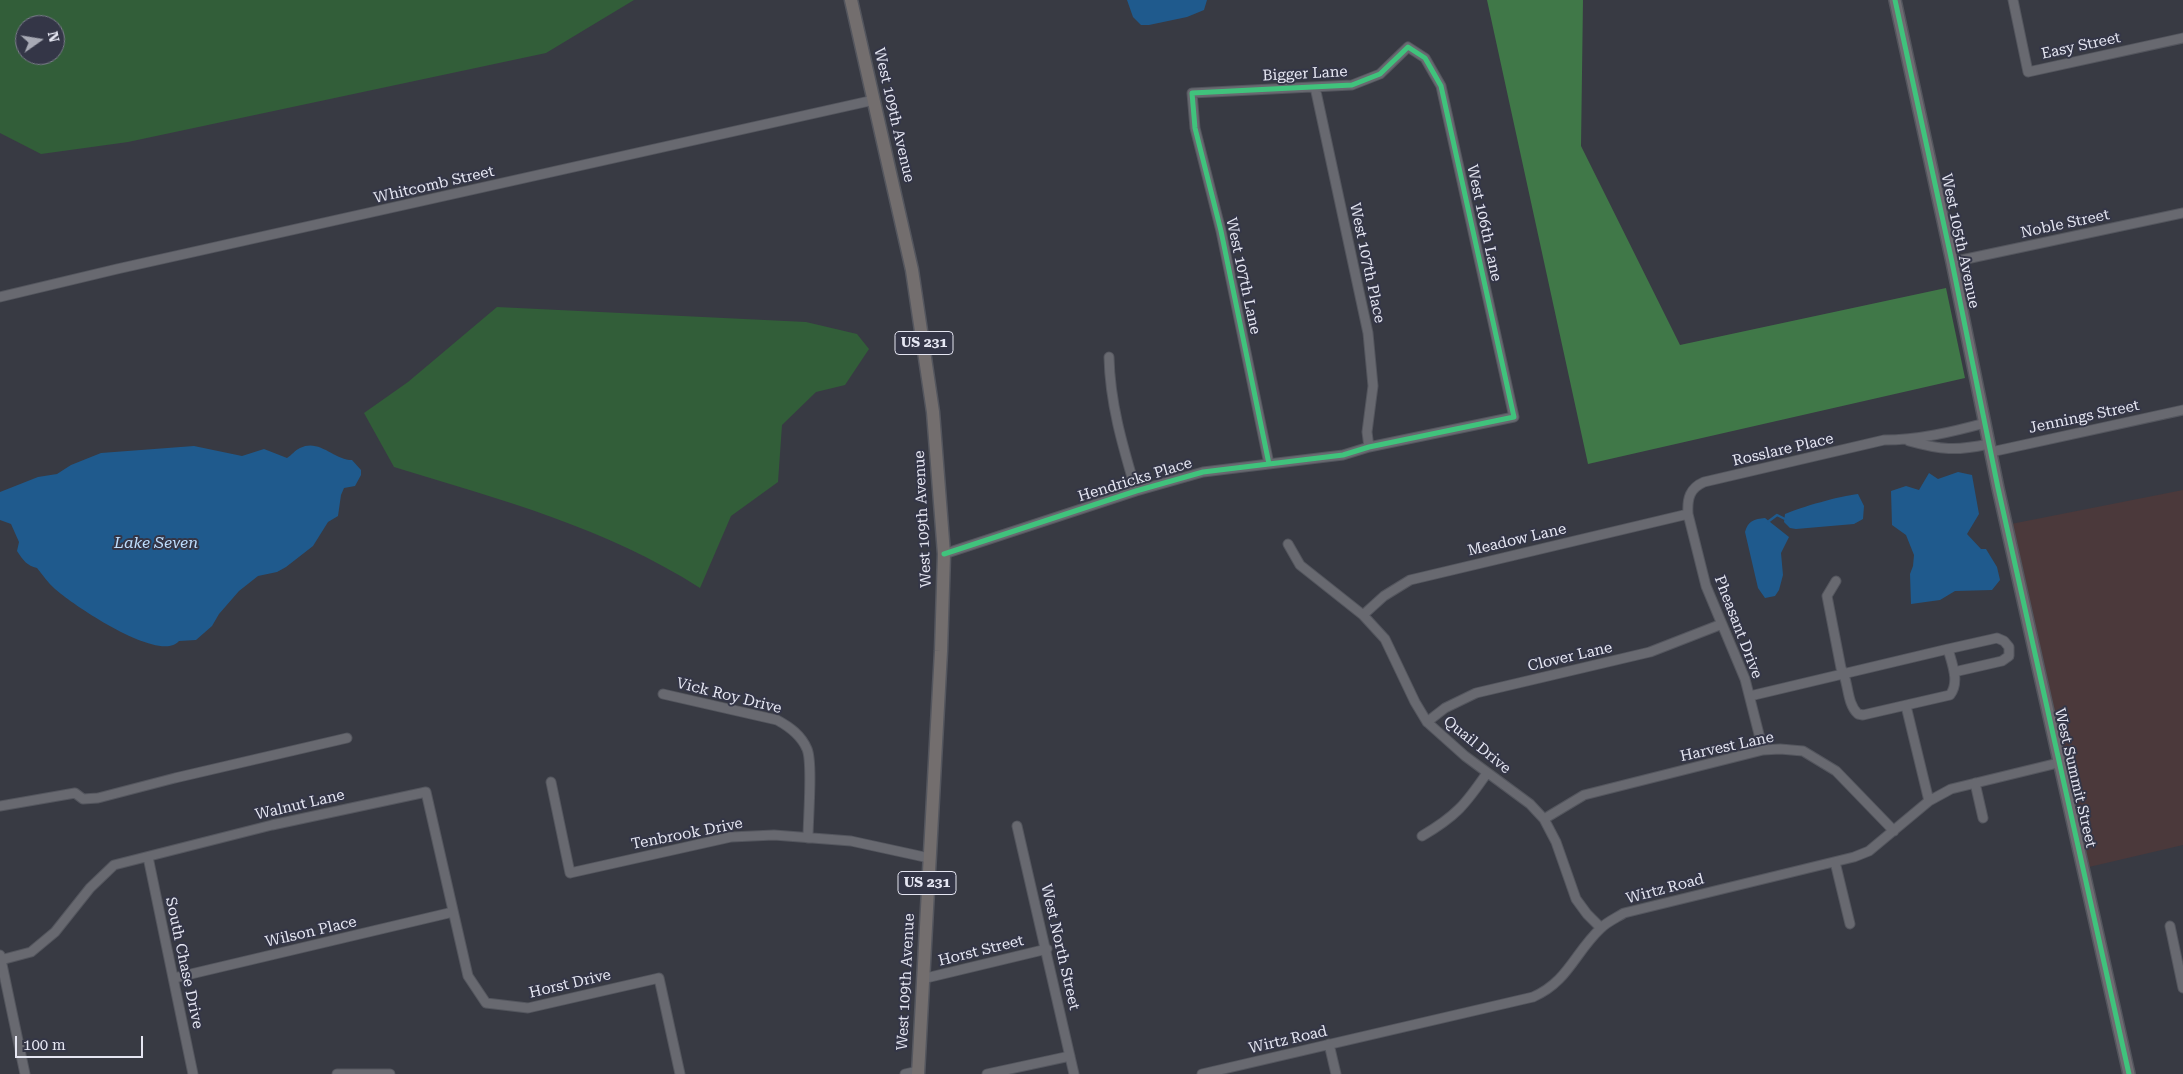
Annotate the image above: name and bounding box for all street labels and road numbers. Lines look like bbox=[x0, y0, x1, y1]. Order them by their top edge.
street label: Easy Street bbox=[2040, 29, 2122, 63]
street label: West 109th Avenue bbox=[870, 46, 918, 184]
street label: Bigger Lane bbox=[1262, 63, 1348, 85]
street label: Whitcomb Street bbox=[372, 162, 496, 208]
street label: West 106th Lane bbox=[1463, 163, 1505, 283]
street label: West 105th Avenue bbox=[1937, 172, 1983, 310]
street label: West 107th Place bbox=[1345, 201, 1389, 325]
street label: Noble Street bbox=[2019, 206, 2111, 242]
street label: West 107th Lane bbox=[1222, 216, 1264, 336]
road number: US 231 bbox=[895, 332, 953, 354]
street label: Jennings Street bbox=[2027, 396, 2141, 438]
street label: Rosslare Place bbox=[1731, 430, 1835, 470]
street label: West 109th Avenue bbox=[910, 450, 936, 588]
street label: Hendricks Place bbox=[1076, 454, 1194, 506]
street label: Meadow Lane bbox=[1466, 520, 1568, 560]
street label: Pheasant Drive bbox=[1710, 573, 1766, 681]
street label: Clover Lane bbox=[1526, 639, 1614, 675]
street label: Vick Roy Drive bbox=[674, 674, 784, 718]
street label: West Summit Street bbox=[2050, 707, 2100, 849]
street label: Quail Drive bbox=[1440, 712, 1514, 778]
street label: Harvest Lane bbox=[1678, 728, 1776, 766]
street label: Walnut Lane bbox=[254, 786, 346, 824]
street label: Tenbrook Drive bbox=[630, 814, 744, 854]
street label: Wirtz Road bbox=[1624, 870, 1706, 908]
road number: US 231 bbox=[898, 871, 956, 894]
street label: West North Street bbox=[1037, 882, 1083, 1012]
street label: South Chase Drive bbox=[161, 896, 207, 1030]
street label: Wilson Place bbox=[264, 913, 358, 951]
street label: West 109th Avenue bbox=[893, 913, 919, 1051]
street label: Horst Street bbox=[936, 932, 1026, 970]
street label: Horst Drive bbox=[527, 966, 613, 1002]
street label: Wirtz Road bbox=[1247, 1022, 1329, 1058]

